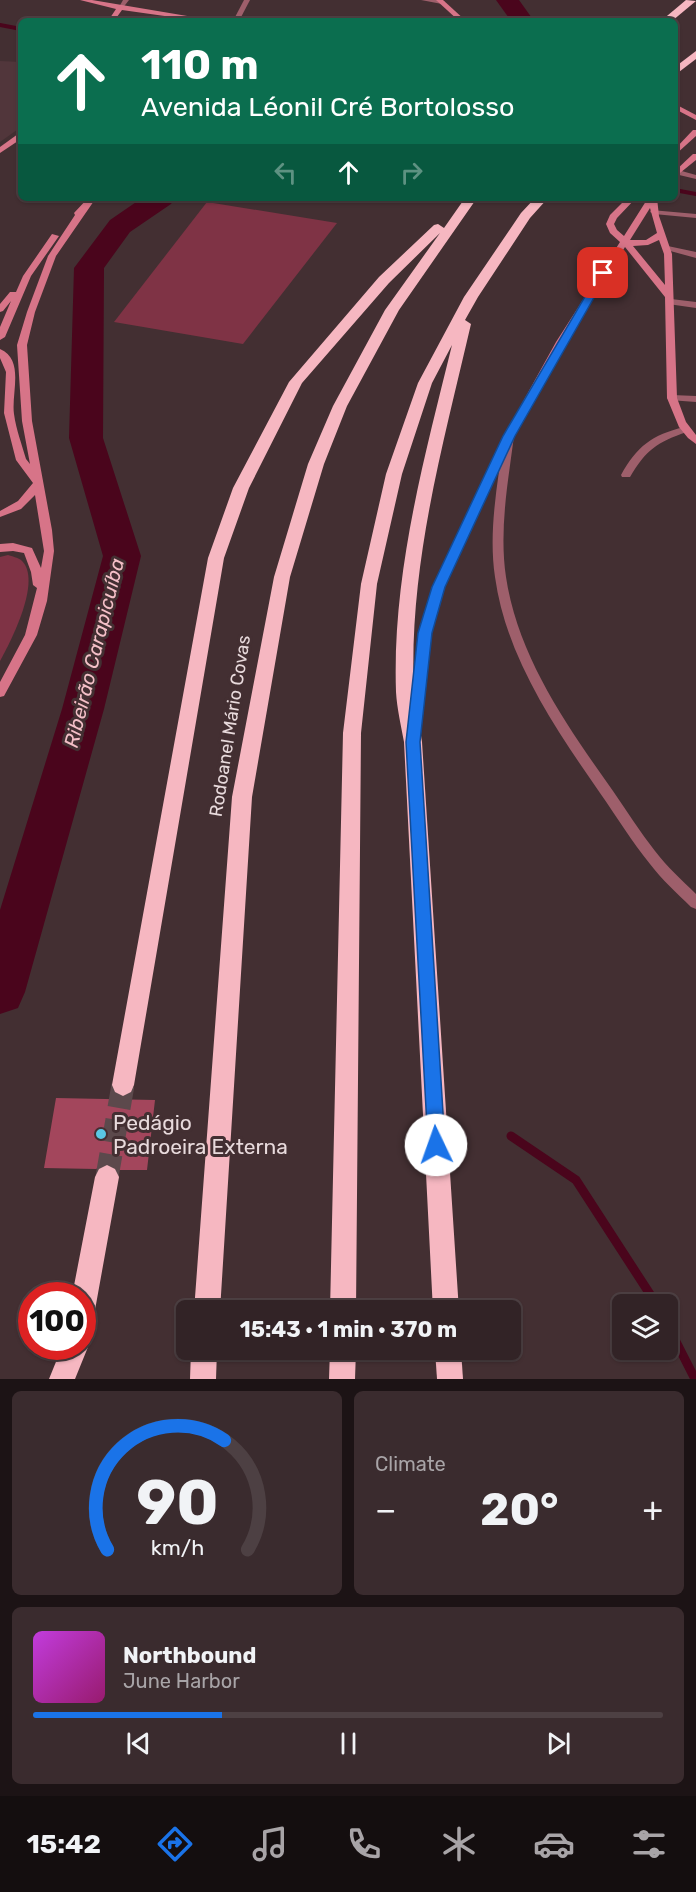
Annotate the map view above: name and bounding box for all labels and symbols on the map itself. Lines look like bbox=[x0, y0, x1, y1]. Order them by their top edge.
pin bbox=[577, 247, 628, 298]
water label: Ribeirão Carapicuíba bbox=[59, 555, 129, 750]
street label: Rodoanel Mário Covas bbox=[205, 634, 255, 818]
place label: Pedágio Padroeira Externa bbox=[113, 1110, 288, 1159]
position arrow bbox=[404, 1113, 468, 1177]
marker: Pedágio Padroeira Externa bbox=[94, 1127, 108, 1141]
speed limit sign: 100 bbox=[18, 1282, 96, 1360]

